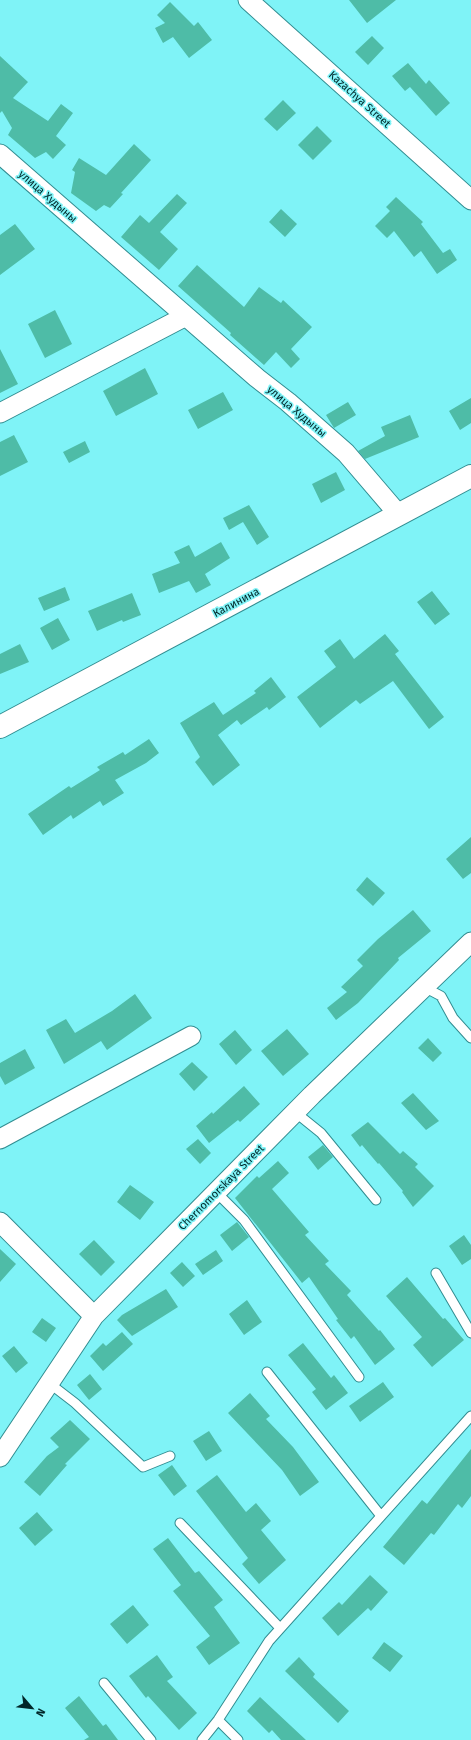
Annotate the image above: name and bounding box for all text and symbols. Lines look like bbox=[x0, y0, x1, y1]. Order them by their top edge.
street label: Kazachya Street bbox=[326, 68, 393, 131]
street label: улица Худыны bbox=[16, 167, 80, 225]
street label: улица Худыны bbox=[264, 383, 329, 440]
street label: Калинина bbox=[211, 585, 262, 620]
street label: Chernomorskaya Street bbox=[176, 1142, 267, 1233]
north arrow bbox=[12, 1688, 52, 1728]
text: N bbox=[33, 1706, 48, 1719]

